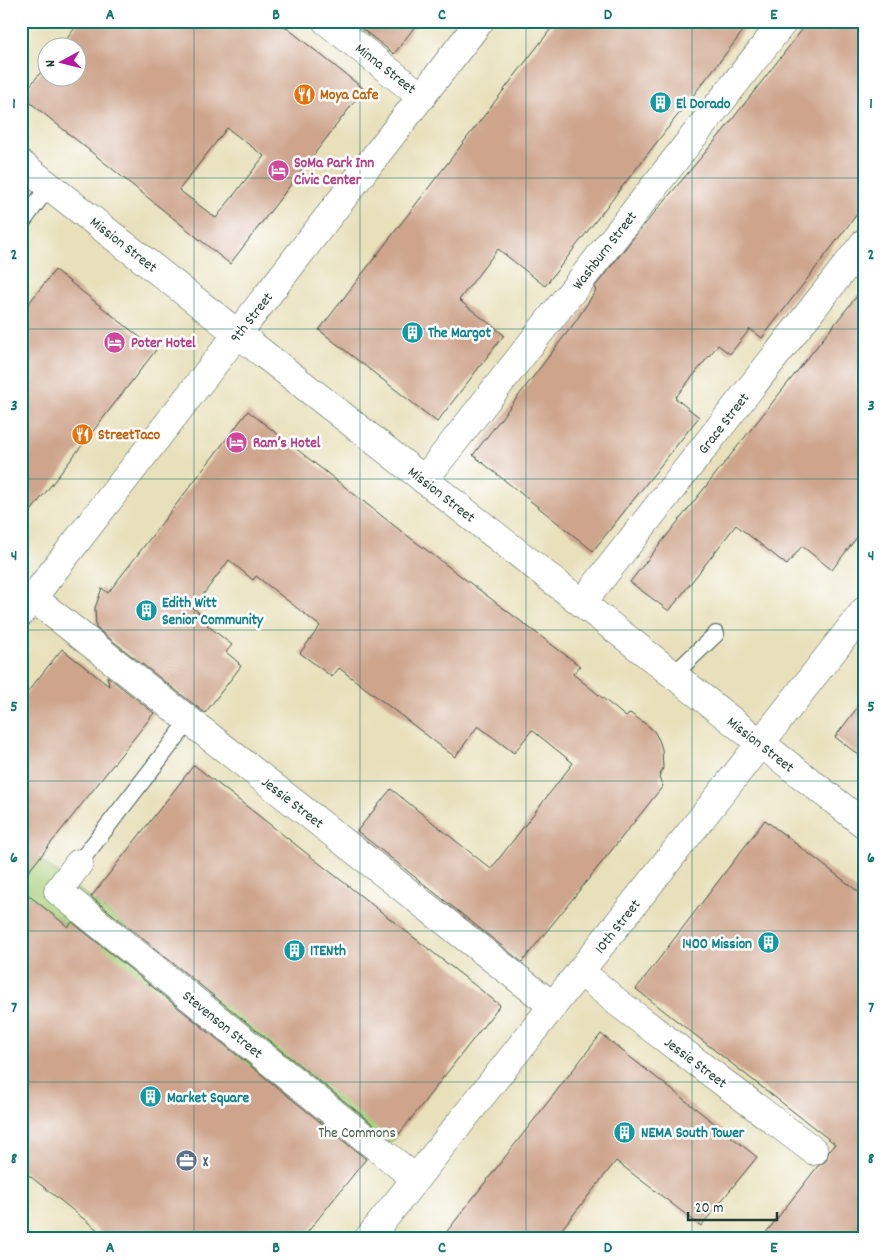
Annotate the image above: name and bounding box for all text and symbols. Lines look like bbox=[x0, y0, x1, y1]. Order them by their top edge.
text: A bbox=[106, 4, 115, 27]
text: B bbox=[272, 4, 280, 27]
text: C bbox=[438, 4, 446, 27]
text: D bbox=[604, 4, 613, 27]
text: E bbox=[770, 4, 778, 27]
north arrow bbox=[38, 38, 88, 88]
street label: Minna Street bbox=[349, 39, 420, 101]
text: N bbox=[41, 59, 61, 68]
restaurant icon: Moya Cafe bbox=[292, 82, 316, 106]
place label: Moya Cafe bbox=[320, 85, 379, 107]
building icon: El Dorado bbox=[648, 91, 672, 115]
text: 1 bbox=[12, 93, 16, 116]
text: 1 bbox=[869, 93, 873, 116]
place label: El Dorado bbox=[676, 94, 731, 116]
place label: SoMa Park Inn Civic Center bbox=[294, 153, 374, 192]
hotel icon: SoMa Park Inn Civic Center bbox=[266, 159, 290, 183]
street label: Washburn Street bbox=[568, 207, 644, 295]
street label: Mission Street bbox=[84, 212, 162, 279]
text: 2 bbox=[11, 244, 18, 267]
text: 2 bbox=[868, 244, 875, 267]
street label: 9th Street bbox=[226, 288, 280, 348]
building icon: The Margot bbox=[400, 320, 424, 344]
place label: The Margot bbox=[428, 323, 492, 345]
hotel icon: Poter Hotel bbox=[103, 330, 127, 354]
place label: Poter Hotel bbox=[131, 333, 196, 355]
street label: Grace Street bbox=[694, 388, 756, 460]
text: 3 bbox=[10, 395, 18, 418]
text: 3 bbox=[867, 395, 875, 418]
restaurant icon: StreetTaco bbox=[70, 422, 94, 446]
place label: StreetTaco bbox=[98, 425, 161, 447]
hotel icon: Ram’s Hotel bbox=[225, 430, 249, 454]
place label: Ram’s Hotel bbox=[253, 433, 321, 455]
street label: Mission Street bbox=[402, 462, 480, 529]
text: 4 bbox=[11, 545, 17, 568]
text: 4 bbox=[868, 545, 874, 568]
place label: Edith Witt Senior Community bbox=[162, 593, 264, 632]
building icon: Edith Witt Senior Community bbox=[134, 599, 158, 623]
text: 5 bbox=[10, 696, 18, 719]
text: 5 bbox=[867, 696, 875, 719]
street label: Mission Street bbox=[721, 712, 799, 779]
street label: Jessie Street bbox=[256, 772, 328, 835]
text: 6 bbox=[10, 847, 18, 870]
text: 6 bbox=[867, 847, 875, 870]
street label: 10th Street bbox=[590, 895, 647, 959]
building icon: 1400 Mission bbox=[756, 931, 780, 955]
place label: 1400 Mission bbox=[682, 934, 752, 956]
building icon: 1TENth bbox=[282, 938, 306, 962]
place label: 1TENth bbox=[310, 941, 346, 963]
street label: Stevenson Street bbox=[177, 986, 267, 1065]
text: 7 bbox=[11, 997, 17, 1020]
text: 7 bbox=[868, 997, 874, 1020]
street label: Jessie Street bbox=[659, 1033, 731, 1095]
building icon: Market Square bbox=[139, 1085, 163, 1109]
place label: Market Square bbox=[167, 1088, 249, 1110]
building icon: NEMA South Tower bbox=[613, 1120, 637, 1144]
park label: The Commons bbox=[318, 1123, 396, 1145]
place label: NEMA South Tower bbox=[641, 1123, 745, 1145]
text: 8 bbox=[11, 1148, 18, 1171]
text: 8 bbox=[868, 1148, 875, 1171]
office icon: X bbox=[175, 1149, 199, 1173]
place label: X bbox=[203, 1152, 209, 1174]
scale bar bbox=[688, 1190, 776, 1222]
text: 20 m bbox=[695, 1198, 723, 1220]
text: A bbox=[106, 1237, 115, 1260]
text: B bbox=[272, 1237, 280, 1260]
text: C bbox=[438, 1237, 446, 1260]
text: D bbox=[604, 1237, 613, 1260]
text: E bbox=[770, 1237, 778, 1260]

